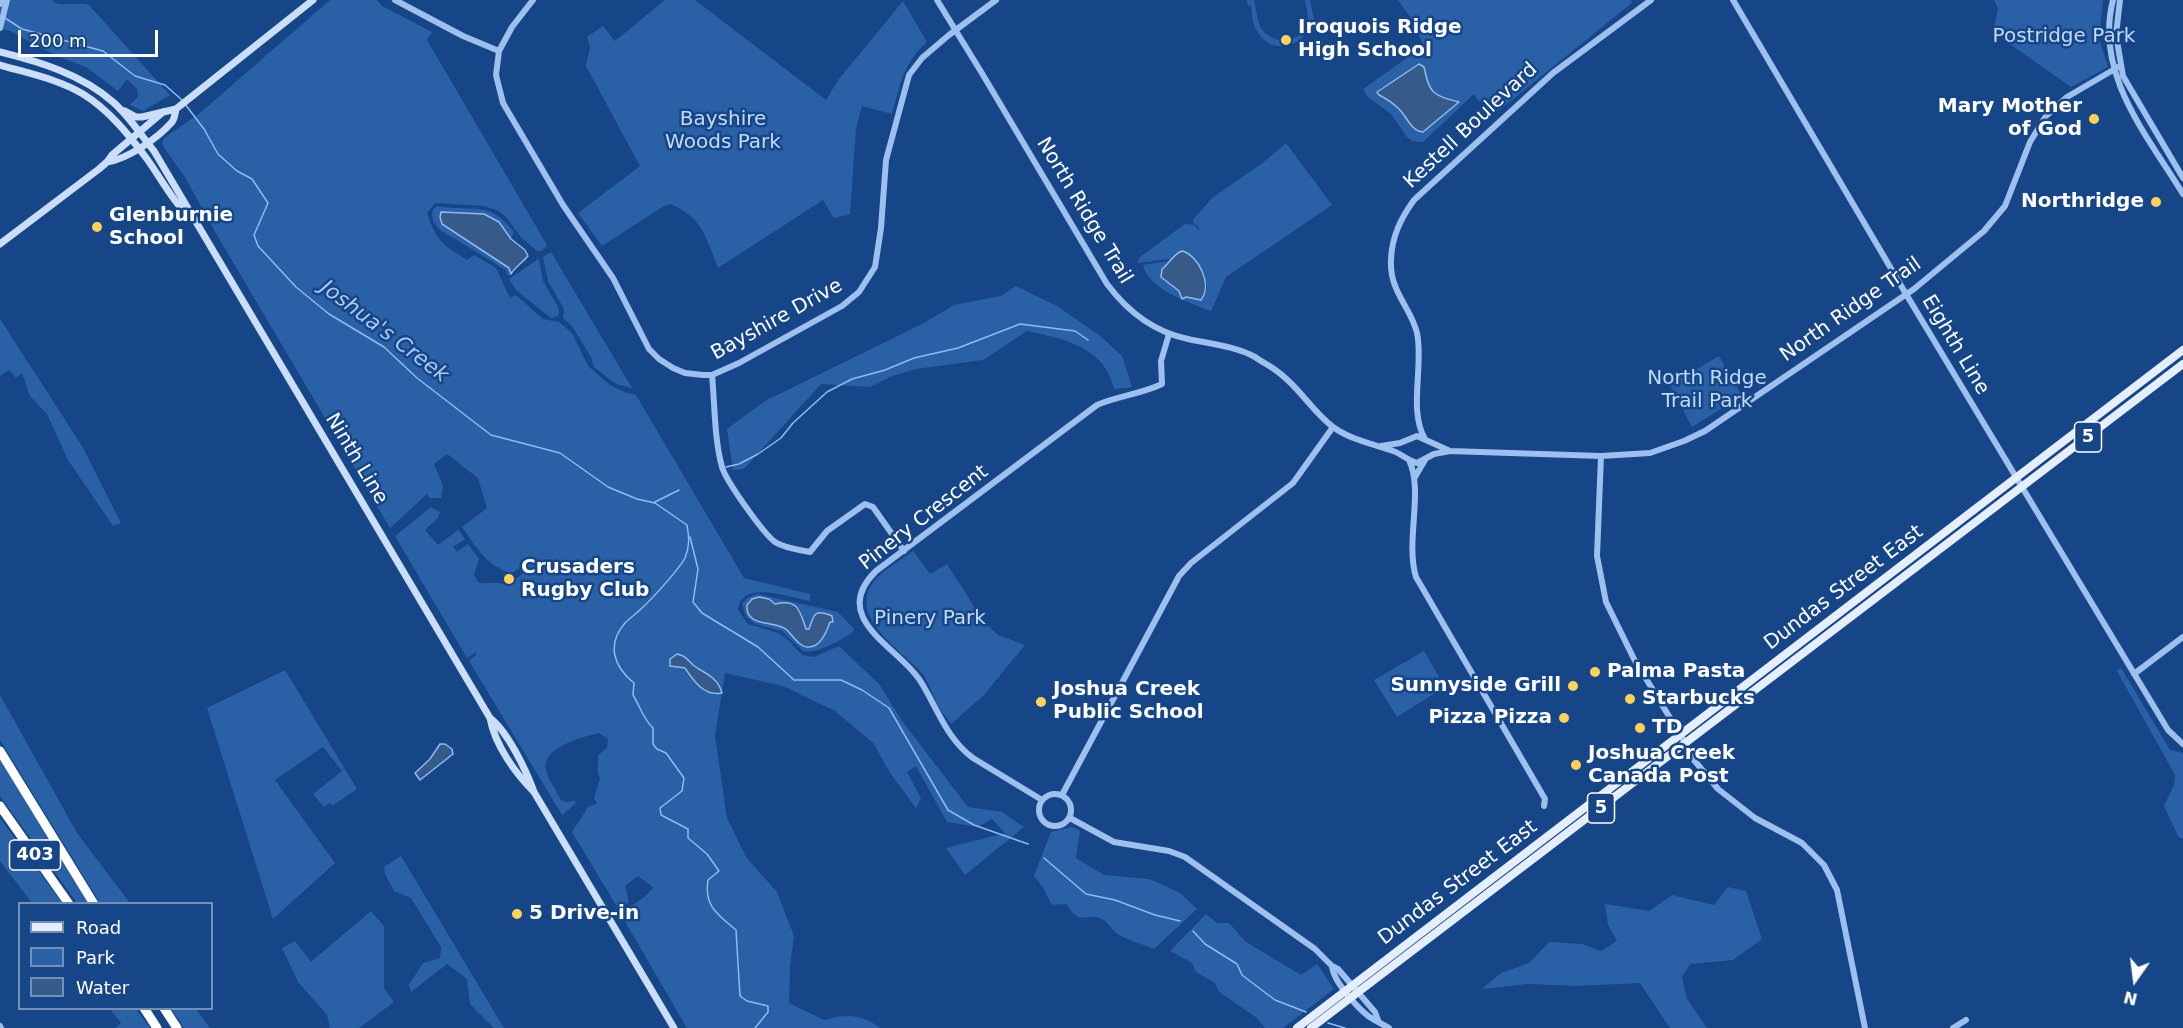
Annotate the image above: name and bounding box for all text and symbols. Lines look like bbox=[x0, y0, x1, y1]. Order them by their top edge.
place label: Iroquois Ridge High School bbox=[1298, 16, 1462, 63]
scale bar bbox=[21, 18, 160, 56]
park label: Postridge Park bbox=[1993, 25, 2135, 49]
text: 200 m bbox=[29, 30, 87, 51]
marker: Iroquois Ridge High School bbox=[1279, 33, 1293, 47]
street label: Kestell Boulevard bbox=[1399, 58, 1543, 194]
place label: Mary Mother of God bbox=[1938, 95, 2082, 142]
park label: Bayshire Woods Park bbox=[665, 108, 781, 155]
marker: Mary Mother of God bbox=[2087, 112, 2101, 126]
street label: North Ridge Trail bbox=[1031, 133, 1137, 289]
place label: Northridge bbox=[2021, 190, 2144, 214]
marker: Northridge bbox=[2149, 195, 2163, 209]
place label: Glenburnie School bbox=[109, 204, 233, 251]
marker: Glenburnie School bbox=[90, 220, 104, 234]
street label: North Ridge Trail bbox=[1776, 252, 1926, 368]
street label: Bayshire Drive bbox=[707, 274, 847, 366]
water label: Joshua's Creek bbox=[315, 276, 453, 388]
street label: Eighth Line bbox=[1916, 291, 1994, 399]
park label: North Ridge Trail Park bbox=[1647, 367, 1767, 414]
street label: Ninth Line bbox=[320, 409, 392, 509]
road number: 5 bbox=[2074, 422, 2102, 452]
street label: Pinery Crescent bbox=[855, 460, 993, 576]
street label: Dundas Street East bbox=[1760, 520, 1928, 656]
place label: Crusaders Rugby Club bbox=[521, 556, 649, 603]
marker: Crusaders Rugby Club bbox=[502, 572, 516, 586]
park label: Pinery Park bbox=[874, 607, 986, 631]
place label: Palma Pasta bbox=[1607, 660, 1745, 684]
marker: Palma Pasta bbox=[1588, 665, 1602, 679]
place label: Sunnyside Grill bbox=[1390, 674, 1561, 698]
place label: Joshua Creek Public School bbox=[1053, 678, 1204, 725]
marker: Sunnyside Grill bbox=[1566, 679, 1580, 693]
place label: Starbucks bbox=[1642, 687, 1755, 711]
marker: Starbucks bbox=[1623, 692, 1637, 706]
marker: Joshua Creek Public School bbox=[1034, 695, 1048, 709]
place label: Pizza Pizza bbox=[1428, 706, 1552, 730]
marker: Pizza Pizza bbox=[1557, 711, 1571, 725]
place label: TD bbox=[1652, 716, 1682, 740]
marker: TD bbox=[1633, 721, 1647, 735]
place label: Joshua Creek Canada Post bbox=[1588, 742, 1735, 789]
marker: Joshua Creek Canada Post bbox=[1569, 758, 1583, 772]
road number: 5 bbox=[1588, 793, 1614, 823]
street label: Dundas Street East bbox=[1374, 815, 1542, 951]
road number: 403 bbox=[9, 840, 60, 870]
legend bbox=[18, 902, 213, 1010]
place label: 5 Drive-in bbox=[529, 902, 639, 926]
marker: 5 Drive-in bbox=[510, 907, 524, 921]
text: Road bbox=[76, 917, 121, 938]
text: Park bbox=[76, 947, 115, 968]
north arrow bbox=[2105, 950, 2165, 1010]
text: Water bbox=[76, 977, 129, 998]
text: N bbox=[2122, 987, 2139, 1009]

